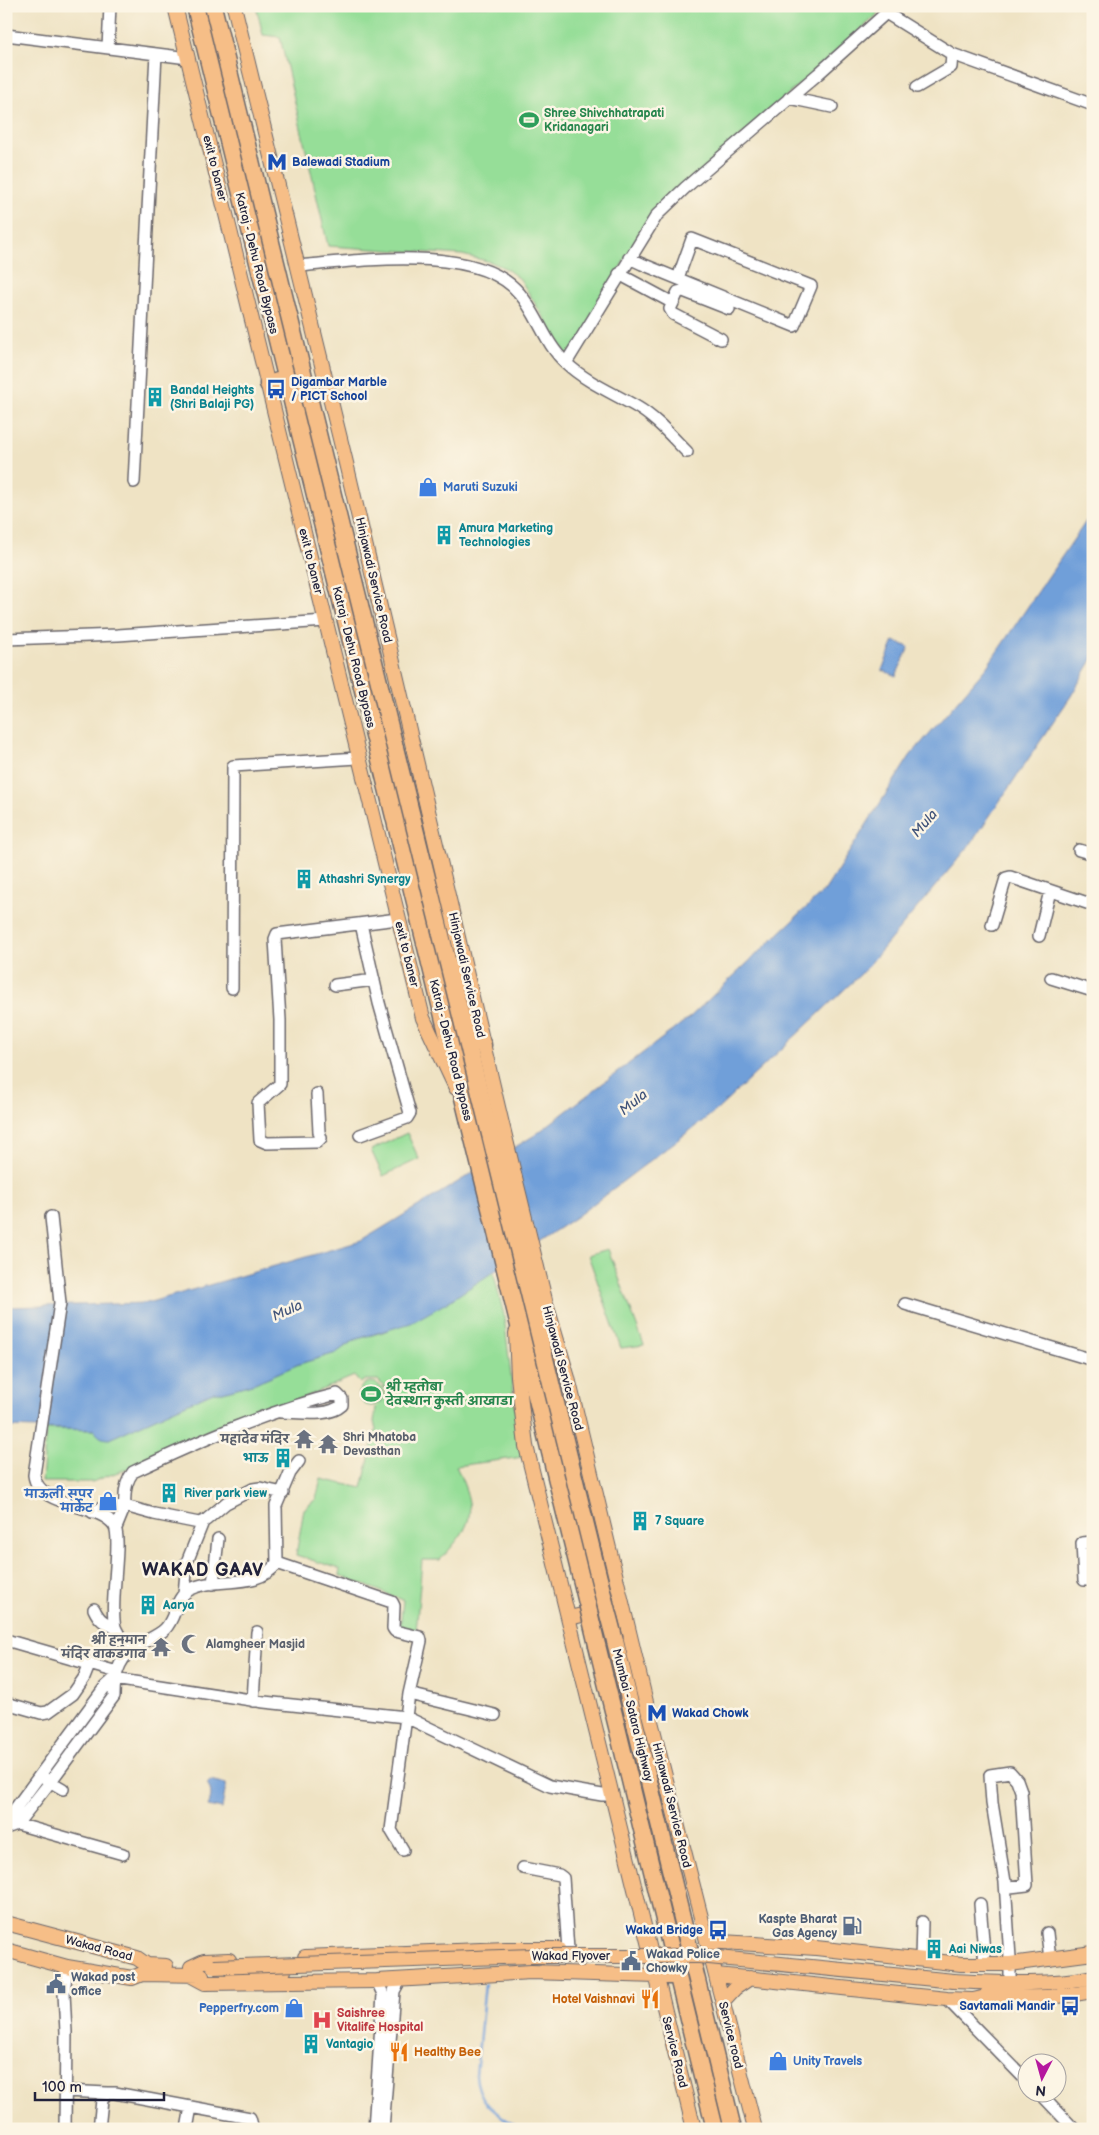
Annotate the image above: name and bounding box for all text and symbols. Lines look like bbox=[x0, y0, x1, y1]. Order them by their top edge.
place label: Shree Shivchhatrapati Kridanagari bbox=[544, 106, 664, 135]
sports icon: Shree Shivchhatrapati Kridanagari bbox=[518, 109, 540, 131]
street label: exit to baner bbox=[199, 134, 230, 203]
metro station icon: Balewadi Stadium bbox=[266, 151, 288, 173]
place label: Balewadi Stadium bbox=[292, 155, 390, 170]
street label: Katraj - Dehu Road Bypass bbox=[232, 191, 281, 336]
place label: Digambar Marble / PICT School bbox=[291, 375, 387, 404]
bus stop icon: Digambar Marble / PICT School bbox=[265, 378, 287, 400]
place label: Bandal Heights (Shri Balaji PG) bbox=[170, 383, 254, 412]
building icon: Bandal Heights (Shri Balaji PG) bbox=[144, 386, 166, 408]
shop icon: Maruti Suzuki bbox=[417, 476, 439, 498]
place label: Maruti Suzuki bbox=[443, 480, 518, 495]
street label: Hinjawadi Service Road bbox=[352, 516, 395, 645]
place label: Amura Marketing Technologies bbox=[458, 521, 553, 550]
building icon: Amura Marketing Technologies bbox=[433, 524, 455, 546]
street label: exit to baner bbox=[295, 527, 326, 596]
street label: Katraj - Dehu Road Bypass bbox=[329, 585, 378, 730]
water label: Mula bbox=[908, 806, 941, 841]
building icon: Athashri Synergy bbox=[293, 868, 315, 890]
place label: Athashri Synergy bbox=[318, 872, 411, 887]
street label: Hinjawadi Service Road bbox=[445, 911, 488, 1040]
street label: exit to baner bbox=[391, 920, 422, 989]
street label: Katraj - Dehu Road Bypass bbox=[426, 978, 475, 1123]
water label: Mula bbox=[616, 1086, 651, 1119]
water label: Mula bbox=[270, 1296, 305, 1325]
street label: Hinjawadi Service Road bbox=[539, 1304, 586, 1432]
place label: श्री म्हतोबा देवस्थान कुस्ती आखाडा bbox=[385, 1378, 515, 1410]
sports icon: श्री म्हतोबा देवस्थान कुस्ती आखाडा bbox=[360, 1383, 382, 1405]
temple icon: महादेव मंदिर bbox=[293, 1428, 315, 1450]
place label: महादेव मंदिर bbox=[219, 1429, 290, 1447]
place label: Shri Mhatoba Devasthan bbox=[343, 1430, 416, 1459]
temple icon: Shri Mhatoba Devasthan bbox=[317, 1433, 339, 1455]
building icon: भाऊ bbox=[272, 1447, 294, 1469]
place label: भाऊ bbox=[243, 1451, 269, 1466]
building icon: River park view bbox=[158, 1482, 180, 1504]
place label: माऊली सुपर मार्केट bbox=[23, 1485, 95, 1516]
place label: River park view bbox=[184, 1486, 267, 1501]
shop icon: माऊली सुपर मार्केट bbox=[97, 1490, 119, 1512]
building icon: 7 Square bbox=[629, 1510, 651, 1532]
place label: 7 Square bbox=[655, 1514, 704, 1529]
district label: WAKAD GAAV bbox=[142, 1560, 264, 1581]
building icon: Aarya bbox=[137, 1594, 159, 1616]
place label: Aarya bbox=[162, 1598, 195, 1613]
place label: श्री हनुमान मंदिर वाकडगाव bbox=[60, 1631, 147, 1662]
mosque icon: Alamgheer Masjid bbox=[180, 1633, 202, 1655]
temple icon: श्री हनुमान मंदिर वाकडगाव bbox=[150, 1636, 172, 1658]
place label: Alamgheer Masjid bbox=[205, 1637, 305, 1652]
street label: Mumbai - Satara Highway bbox=[609, 1647, 656, 1784]
metro station icon: Wakad Chowk bbox=[646, 1702, 668, 1724]
place label: Wakad Chowk bbox=[672, 1706, 749, 1721]
street label: Hinjawadi Service Road bbox=[649, 1741, 694, 1869]
place label: Kaspte Bharat Gas Agency bbox=[758, 1912, 837, 1941]
fuel station icon: Kaspte Bharat Gas Agency bbox=[841, 1915, 863, 1937]
bus stop icon: Wakad Bridge bbox=[707, 1919, 729, 1941]
place label: Wakad Bridge bbox=[626, 1923, 703, 1938]
street label: Wakad Road bbox=[64, 1932, 134, 1965]
building icon: Aai Niwas bbox=[923, 1938, 945, 1960]
place label: Aai Niwas bbox=[948, 1942, 1002, 1957]
place label: Wakad Police Chowky bbox=[646, 1947, 720, 1976]
street label: Wakad Flyover bbox=[532, 1949, 611, 1964]
public building icon: Wakad Police Chowky bbox=[620, 1950, 642, 1972]
place label: Wakad post office bbox=[71, 1970, 135, 1999]
public building icon: Wakad post office bbox=[45, 1973, 67, 1995]
restaurant icon: Hotel Vaishnavi bbox=[639, 1988, 661, 2010]
place label: Hotel Vaishnavi bbox=[552, 1992, 635, 2007]
bus stop icon: Savtamali Mandir bbox=[1059, 1995, 1081, 2017]
shop icon: Pepperfry.com bbox=[283, 1997, 305, 2019]
place label: Savtamali Mandir bbox=[959, 1999, 1055, 2014]
street label: Service road bbox=[715, 2000, 746, 2070]
place label: Pepperfry.com bbox=[199, 2001, 279, 2016]
place label: Saishree Vitalife Hospital bbox=[337, 2006, 423, 2035]
hospital icon: Saishree Vitalife Hospital bbox=[311, 2009, 333, 2031]
street label: Service Road bbox=[658, 2015, 691, 2089]
building icon: Vantagio bbox=[300, 2033, 322, 2055]
place label: Vantagio bbox=[326, 2037, 374, 2052]
restaurant icon: Healthy Bee bbox=[388, 2041, 410, 2063]
place label: Healthy Bee bbox=[414, 2045, 481, 2060]
shop icon: Unity Travels bbox=[767, 2050, 789, 2072]
north arrow bbox=[1016, 2052, 1066, 2102]
place label: Unity Travels bbox=[793, 2054, 862, 2069]
scale bar bbox=[35, 2070, 164, 2102]
text: 100 m bbox=[42, 2078, 82, 2097]
text: N bbox=[1035, 2081, 1047, 2099]

